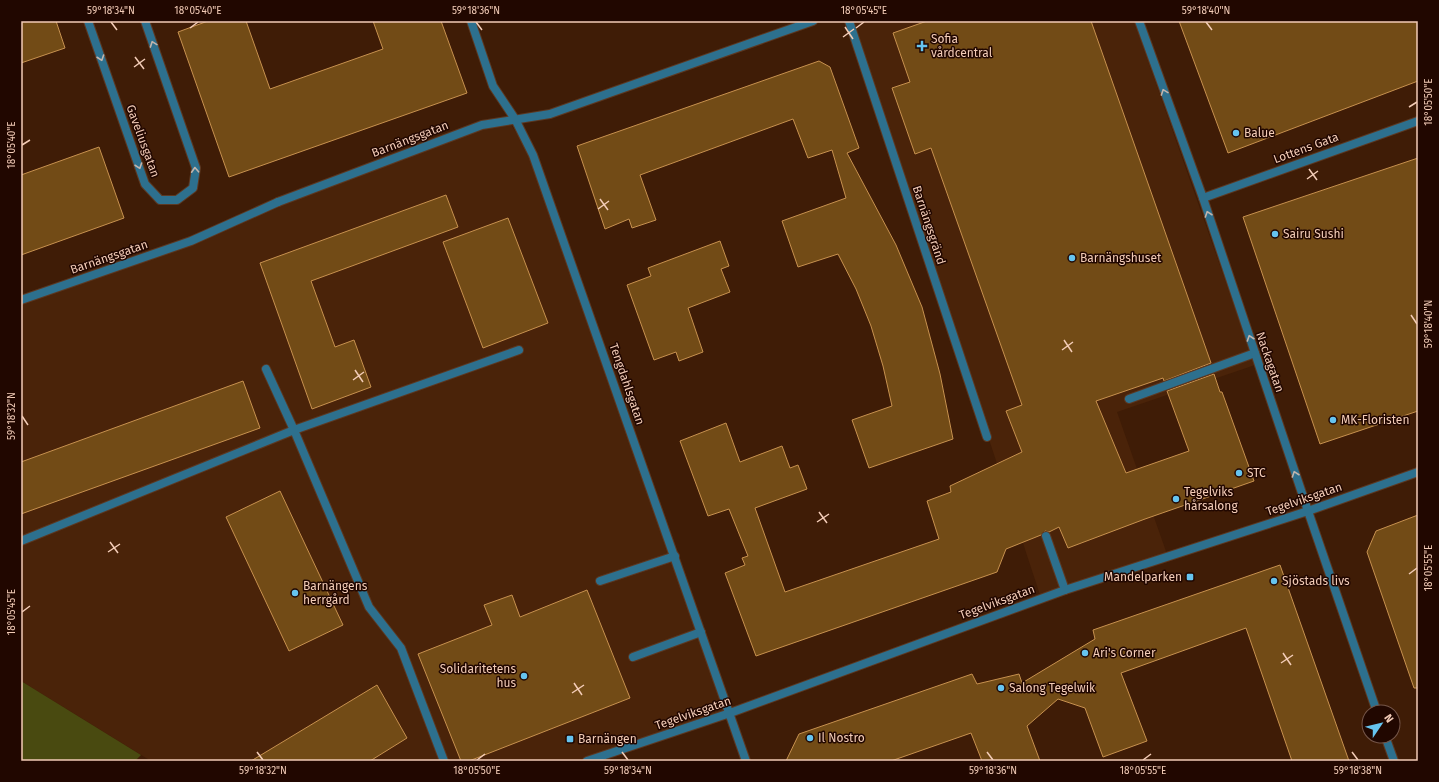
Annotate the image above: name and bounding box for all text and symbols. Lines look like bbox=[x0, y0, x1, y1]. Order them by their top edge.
text: 59°18'34"N bbox=[87, 5, 135, 17]
text: 18°05'40"E bbox=[174, 5, 222, 17]
text: 59°18'36"N bbox=[452, 5, 500, 17]
text: 18°05'45"E bbox=[841, 5, 887, 17]
text: 59°18'40"N bbox=[1182, 5, 1230, 17]
place label: Sofia vårdcentral bbox=[931, 32, 993, 60]
marker: Sofia vårdcentral bbox=[916, 40, 928, 52]
one-way arrow bbox=[149, 41, 158, 48]
one-way arrow bbox=[96, 54, 104, 61]
text: 18°05'50"E bbox=[1423, 78, 1435, 126]
one-way arrow bbox=[1161, 89, 1169, 96]
street label: Gaveliusgatan bbox=[123, 103, 163, 179]
street label: Barnängsgatan bbox=[370, 118, 450, 160]
text: 18°05'40"E bbox=[6, 121, 18, 169]
place label: Balue bbox=[1244, 126, 1275, 140]
marker: Balue bbox=[1231, 128, 1241, 138]
street label: Lottens Gata bbox=[1271, 130, 1341, 166]
one-way arrow bbox=[134, 162, 142, 169]
one-way arrow bbox=[190, 166, 199, 173]
street label: Barnängsgränd bbox=[910, 184, 948, 266]
one-way arrow bbox=[1205, 211, 1213, 218]
place label: Sairu Sushi bbox=[1283, 227, 1344, 241]
marker: Sairu Sushi bbox=[1270, 229, 1280, 239]
street label: Barnängsgatan bbox=[68, 237, 150, 277]
place label: Barnängshuset bbox=[1080, 251, 1162, 265]
marker: Barnängshuset bbox=[1067, 253, 1077, 263]
text: 59°18'40"N bbox=[1423, 300, 1435, 348]
street label: Nackagatan bbox=[1253, 330, 1287, 394]
one-way arrow bbox=[1246, 334, 1254, 341]
street label: Tengdahlsgatan bbox=[606, 341, 648, 427]
text: 59°18'32"N bbox=[6, 392, 18, 440]
place label: MK-Floristen bbox=[1341, 413, 1409, 427]
marker: MK-Floristen bbox=[1328, 415, 1338, 425]
place label: STC bbox=[1247, 466, 1266, 480]
marker: STC bbox=[1234, 468, 1244, 478]
one-way arrow bbox=[1292, 471, 1300, 478]
street label: Tegelviksgatan bbox=[1264, 479, 1344, 519]
place label: Tegelviks hårsalong bbox=[1184, 485, 1238, 513]
marker: Tegelviks hårsalong bbox=[1171, 494, 1181, 504]
text: 18°05'55"E bbox=[1423, 545, 1435, 591]
place label: Mandelparken bbox=[1104, 570, 1182, 584]
marker: Mandelparken bbox=[1185, 572, 1195, 582]
place label: Sjöstads livs bbox=[1282, 574, 1350, 588]
marker: Sjöstads livs bbox=[1269, 576, 1279, 586]
place label: Barnängens herrgård bbox=[303, 579, 368, 607]
street label: Tegelviksgatan bbox=[957, 582, 1037, 622]
marker: Barnängens herrgård bbox=[290, 588, 300, 598]
text: 18°05'45"E bbox=[6, 589, 18, 635]
place label: Ari's Corner bbox=[1093, 646, 1156, 660]
marker: Ari's Corner bbox=[1080, 648, 1090, 658]
place label: Solidaritetens hus bbox=[440, 662, 516, 690]
marker: Solidaritetens hus bbox=[519, 671, 529, 681]
place label: Salong Tegelwik bbox=[1009, 681, 1096, 695]
marker: Salong Tegelwik bbox=[996, 683, 1006, 693]
street label: Tegelviksgatan bbox=[653, 693, 733, 733]
north arrow bbox=[1361, 704, 1401, 744]
text: N bbox=[1381, 712, 1396, 725]
place label: Il Nostro bbox=[818, 731, 865, 745]
place label: Barnängen bbox=[578, 732, 637, 746]
marker: Il Nostro bbox=[805, 733, 815, 743]
marker: Barnängen bbox=[565, 734, 575, 744]
text: 59°18'32"N bbox=[239, 765, 287, 777]
text: 18°05'50"E bbox=[453, 765, 501, 777]
text: 59°18'34"N bbox=[604, 765, 652, 777]
text: 59°18'36"N bbox=[969, 765, 1017, 777]
text: 18°05'55"E bbox=[1120, 765, 1166, 777]
text: 59°18'38"N bbox=[1334, 765, 1382, 777]

